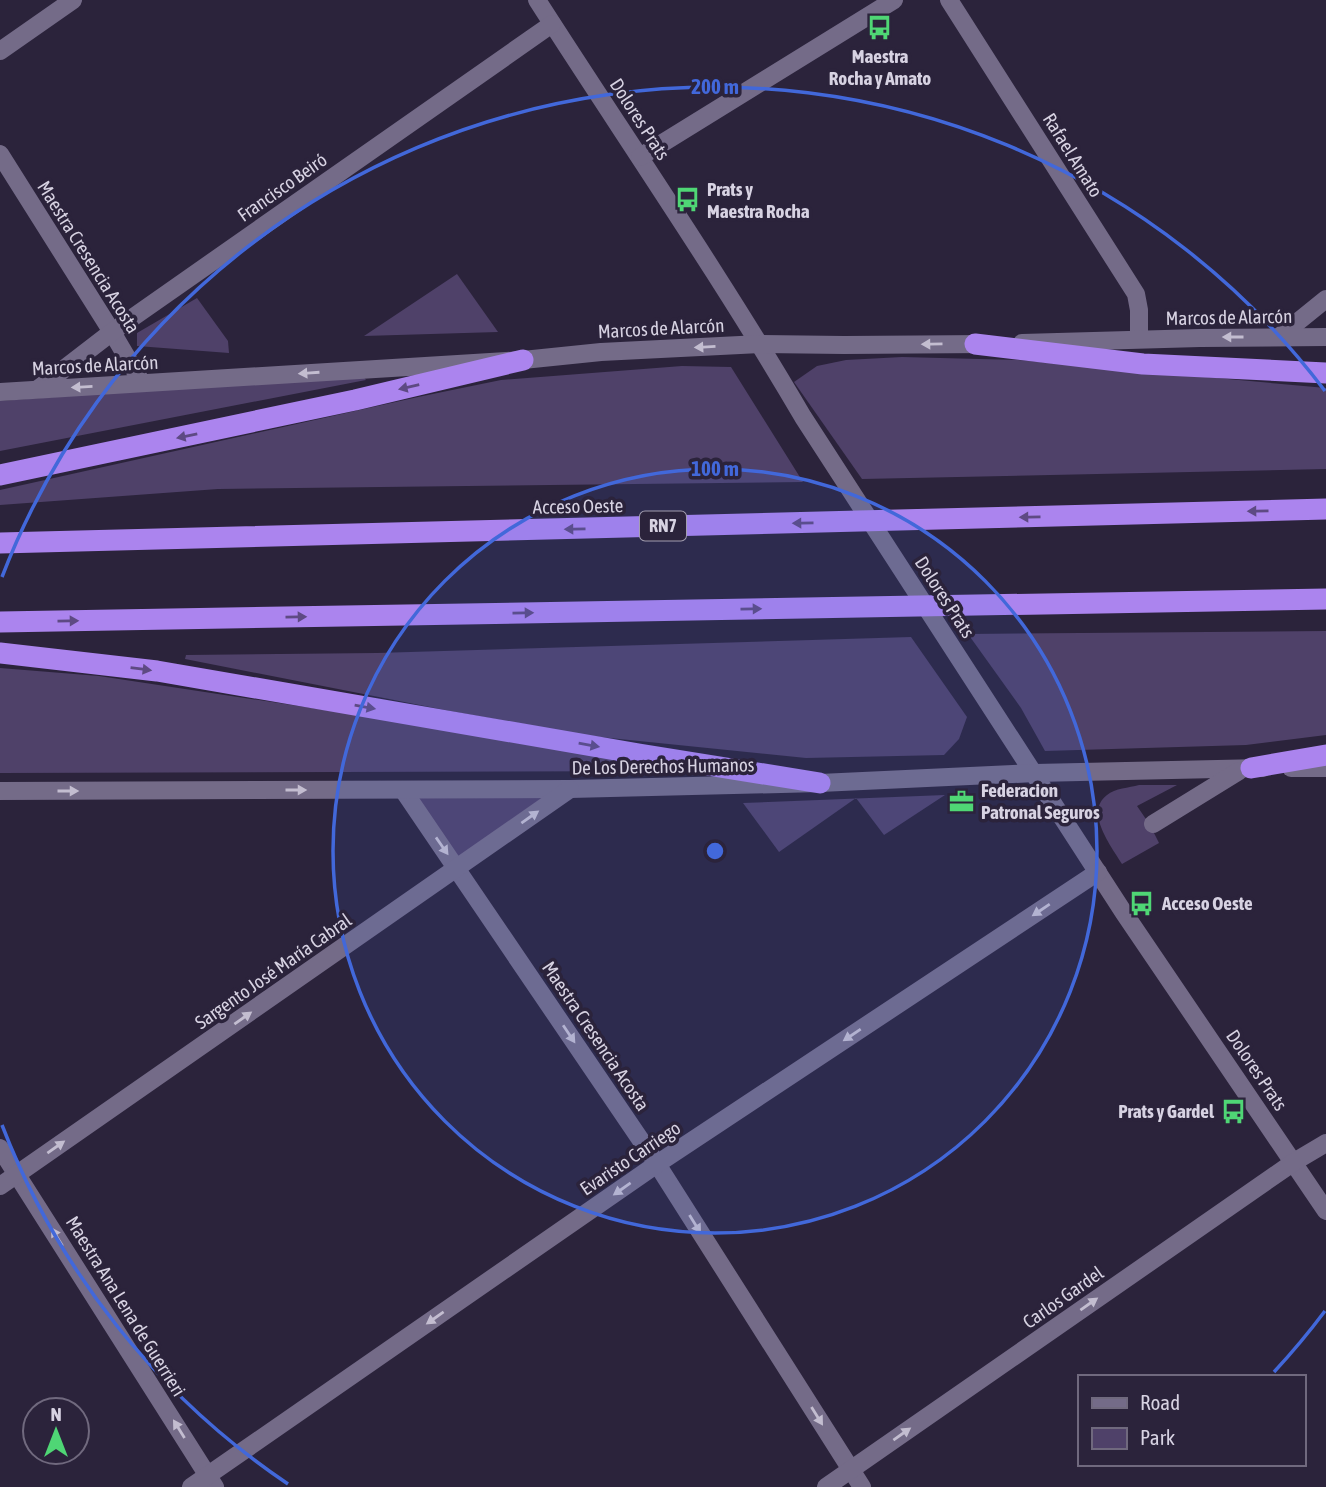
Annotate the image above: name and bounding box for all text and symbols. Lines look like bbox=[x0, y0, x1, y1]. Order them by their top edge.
bus stop icon: Maestra Rocha y Amato bbox=[866, 14, 894, 42]
place label: Maestra Rocha y Amato bbox=[829, 45, 931, 89]
street label: Dolores Prats bbox=[606, 74, 675, 164]
text: 200 m bbox=[691, 74, 739, 98]
street label: Rafael Amato bbox=[1039, 109, 1107, 201]
street label: Francisco Beiró bbox=[233, 148, 331, 226]
street label: Maestra Cresencia Acosta bbox=[33, 177, 145, 337]
place label: Prats y Maestra Rocha bbox=[707, 178, 810, 222]
bus stop icon: Prats y Maestra Rocha bbox=[673, 186, 701, 214]
street label: Marcos de Alarcón bbox=[1165, 305, 1293, 329]
street label: Marcos de Alarcón bbox=[597, 314, 725, 342]
one-way arrow bbox=[1222, 331, 1244, 343]
one-way arrow bbox=[921, 338, 943, 350]
one-way arrow bbox=[694, 341, 716, 352]
street label: Marcos de Alarcón bbox=[31, 351, 159, 379]
one-way arrow bbox=[297, 368, 319, 379]
one-way arrow bbox=[70, 381, 92, 392]
one-way arrow bbox=[398, 382, 420, 393]
one-way arrow bbox=[176, 430, 198, 441]
text: 100 m bbox=[691, 456, 739, 480]
street label: Acceso Oeste bbox=[533, 494, 623, 518]
one-way arrow bbox=[1247, 505, 1269, 517]
one-way arrow bbox=[1019, 511, 1041, 523]
road number: RN7 bbox=[640, 512, 686, 540]
one-way arrow bbox=[792, 517, 814, 528]
one-way arrow bbox=[564, 523, 586, 534]
street label: Dolores Prats bbox=[911, 552, 980, 642]
one-way arrow bbox=[740, 603, 762, 615]
one-way arrow bbox=[512, 607, 534, 618]
one-way arrow bbox=[285, 611, 307, 622]
one-way arrow bbox=[57, 615, 79, 626]
one-way arrow bbox=[130, 664, 152, 675]
one-way arrow bbox=[354, 702, 376, 713]
one-way arrow bbox=[578, 740, 600, 751]
street label: De Los Derechos Humanos bbox=[571, 753, 755, 779]
place label: Federacion Patronal Seguros bbox=[981, 779, 1100, 823]
one-way arrow bbox=[285, 784, 307, 796]
one-way arrow bbox=[57, 785, 79, 797]
office icon: Federacion Patronal Seguros bbox=[947, 787, 975, 815]
one-way arrow bbox=[521, 810, 539, 824]
one-way arrow bbox=[435, 837, 449, 855]
centre of rings bbox=[703, 839, 727, 863]
bus stop icon: Acceso Oeste bbox=[1128, 889, 1156, 917]
place label: Acceso Oeste bbox=[1161, 892, 1253, 914]
one-way arrow bbox=[1032, 903, 1051, 916]
street label: Sargento José María Cabral bbox=[191, 909, 355, 1033]
street label: Maestra Cresencia Acosta bbox=[538, 957, 654, 1115]
one-way arrow bbox=[234, 1011, 252, 1025]
one-way arrow bbox=[562, 1025, 576, 1043]
street label: Dolores Prats bbox=[1222, 1026, 1292, 1115]
one-way arrow bbox=[842, 1029, 862, 1042]
bus stop icon: Prats y Gardel bbox=[1220, 1097, 1248, 1125]
place label: Prats y Gardel bbox=[1118, 1100, 1215, 1122]
street label: Evaristo Carriego bbox=[576, 1116, 684, 1200]
one-way arrow bbox=[47, 1140, 65, 1154]
one-way arrow bbox=[613, 1182, 631, 1196]
street label: Maestra Ana Lena de Guerrieri bbox=[62, 1212, 190, 1400]
one-way arrow bbox=[688, 1215, 702, 1233]
one-way arrow bbox=[51, 1227, 64, 1247]
street label: Carlos Gardel bbox=[1018, 1261, 1108, 1333]
one-way arrow bbox=[1079, 1298, 1099, 1311]
one-way arrow bbox=[426, 1311, 444, 1325]
legend bbox=[1078, 1375, 1305, 1466]
text: Road bbox=[1140, 1390, 1180, 1414]
north arrow bbox=[21, 1396, 91, 1466]
text: N bbox=[50, 1403, 62, 1425]
one-way arrow bbox=[810, 1406, 823, 1426]
one-way arrow bbox=[172, 1420, 185, 1439]
text: Park bbox=[1140, 1425, 1175, 1449]
one-way arrow bbox=[893, 1427, 911, 1441]

